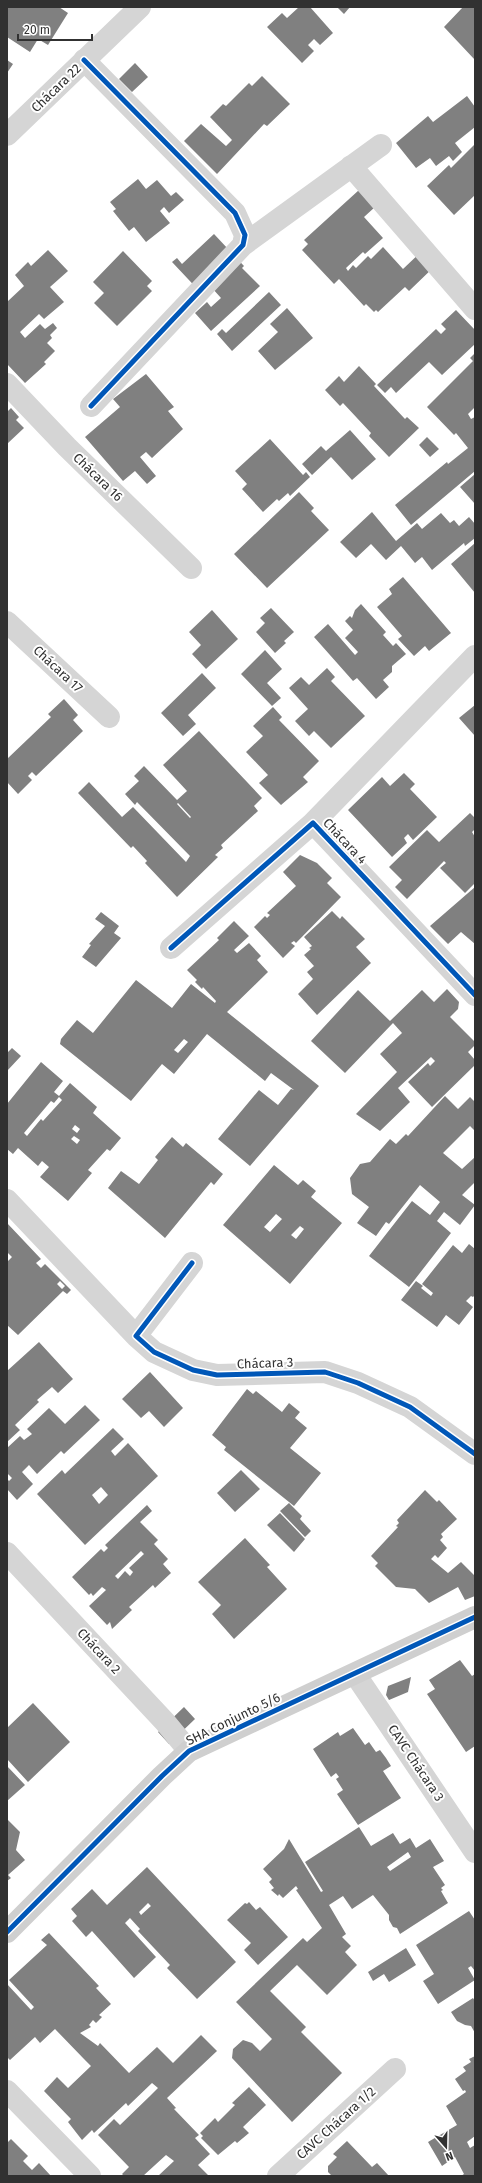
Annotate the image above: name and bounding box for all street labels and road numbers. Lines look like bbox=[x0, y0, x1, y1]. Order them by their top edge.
street label: Chácara 22 bbox=[28, 61, 84, 115]
street label: Chácara 16 bbox=[70, 450, 126, 504]
street label: Chácara 17 bbox=[30, 643, 86, 696]
street label: Chácara 4 bbox=[320, 815, 370, 867]
street label: Chácara 3 bbox=[236, 1355, 294, 1371]
street label: Chácara 2 bbox=[74, 1625, 124, 1677]
street label: SHA Conjunto 5/6 bbox=[183, 1690, 283, 1748]
street label: CAVC Chácara 3 bbox=[385, 1722, 447, 1804]
street label: CAVC Chácara 1/2 bbox=[294, 2084, 378, 2162]

